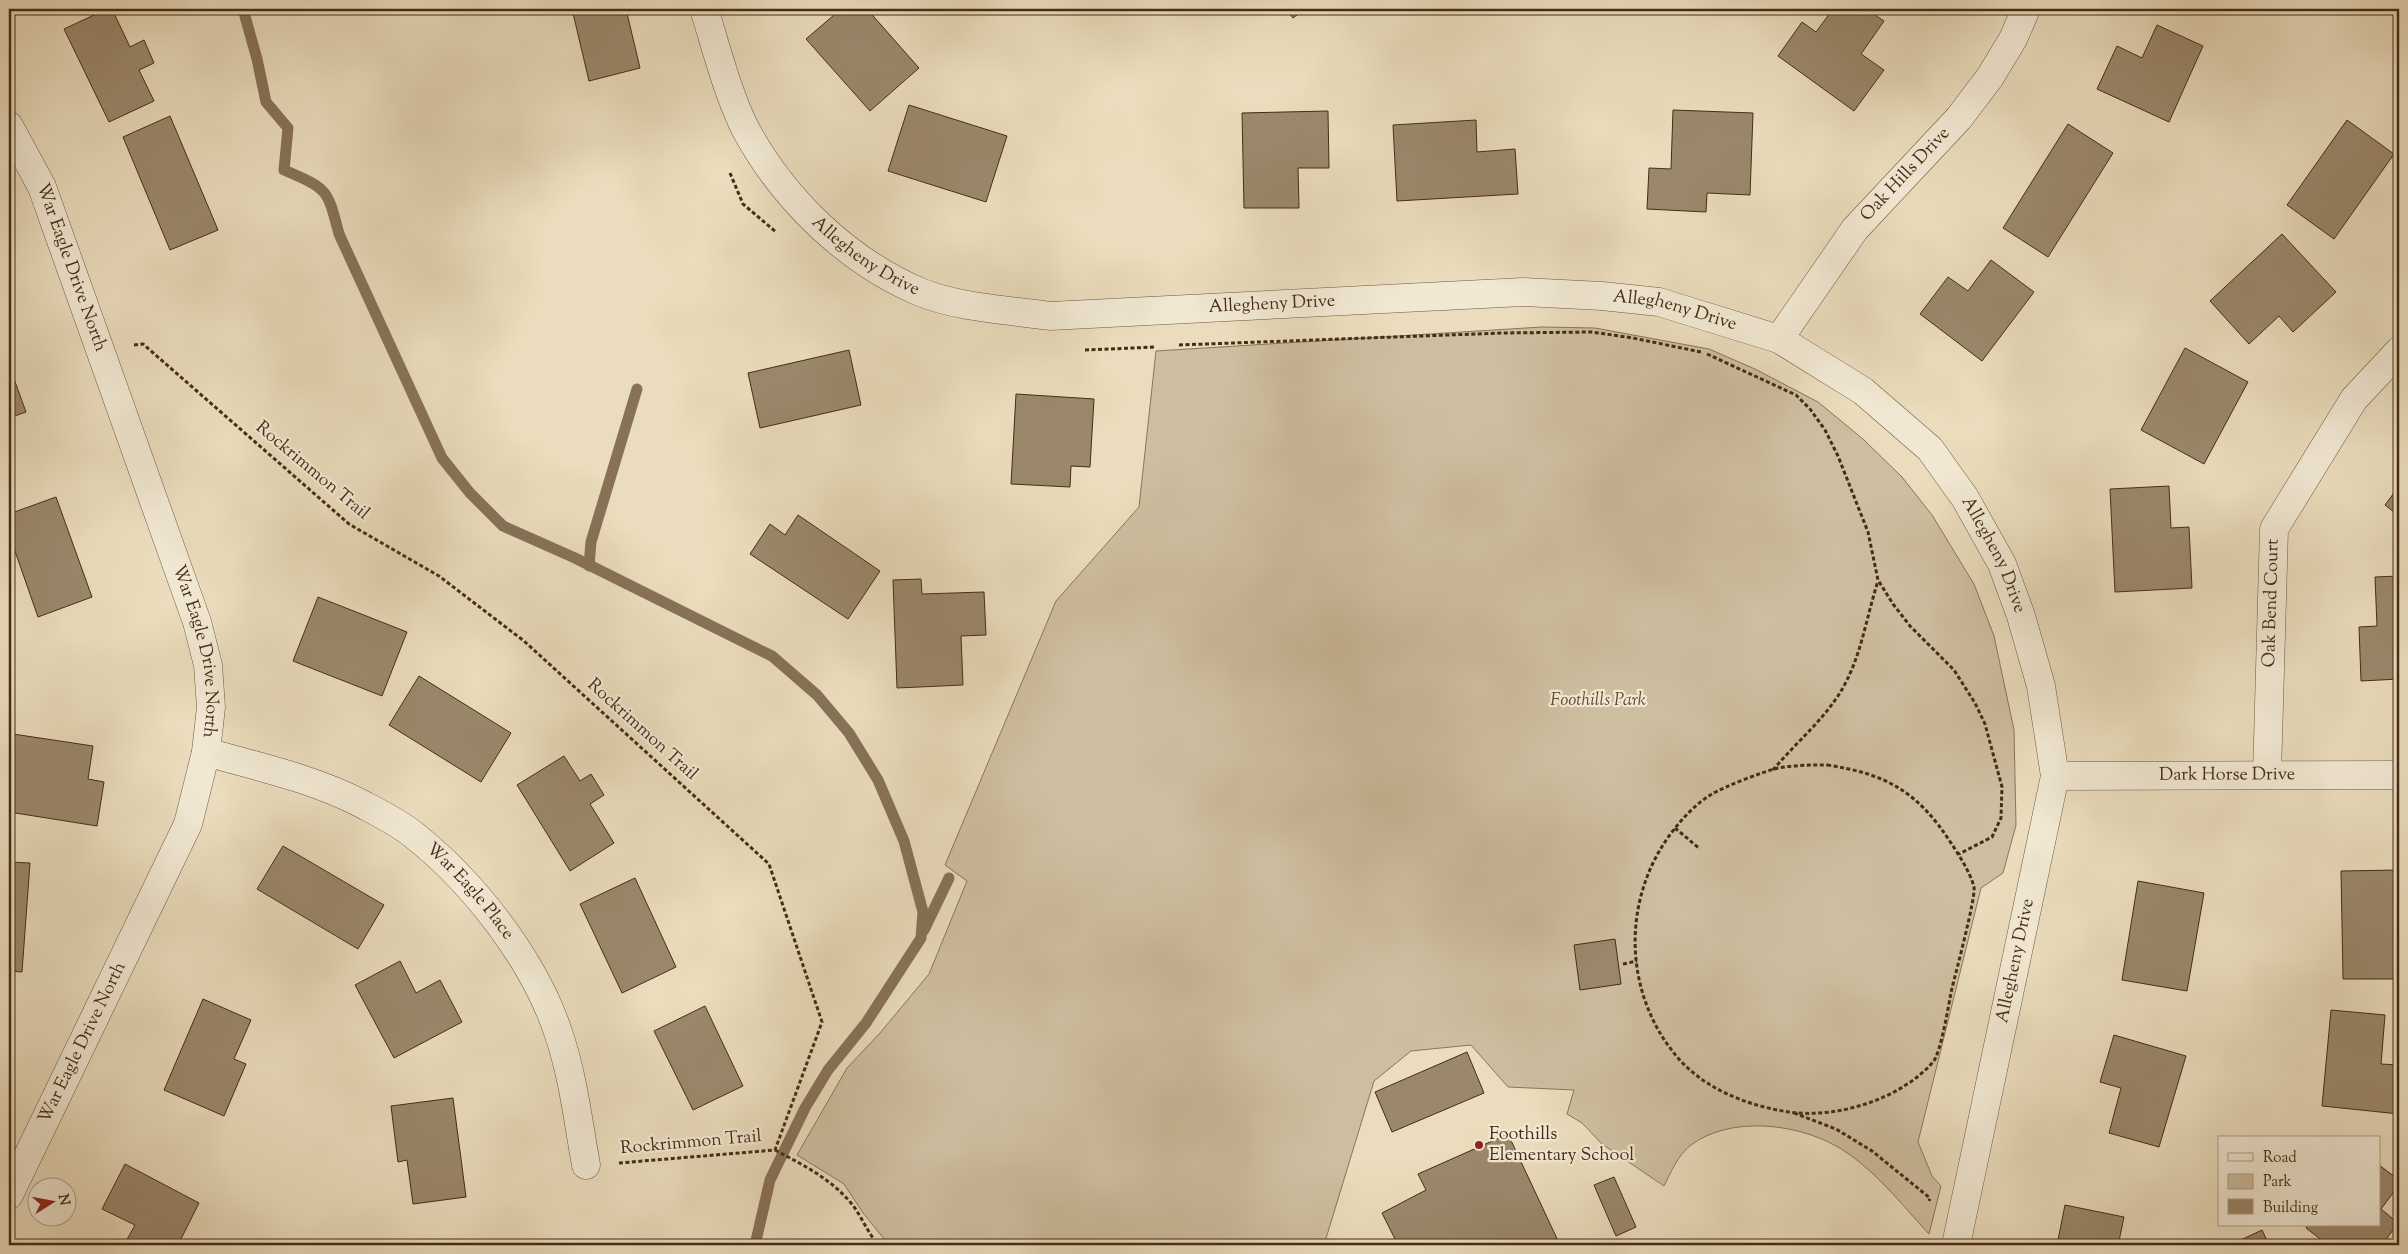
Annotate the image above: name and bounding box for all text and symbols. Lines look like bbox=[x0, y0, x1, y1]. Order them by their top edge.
street label: Oak Hills Drive bbox=[1855, 122, 1957, 228]
street label: War Eagle Drive North bbox=[29, 180, 113, 356]
street label: Allegheny Drive bbox=[805, 211, 924, 303]
street label: Allegheny Drive bbox=[1612, 284, 1740, 338]
street label: Allegheny Drive bbox=[1208, 289, 1336, 321]
street label: Rockrimmon Trail bbox=[249, 415, 375, 527]
street label: Allegheny Drive bbox=[1954, 492, 2032, 617]
street label: Oak Bend Court bbox=[2257, 538, 2287, 668]
street label: War Eagle Drive North bbox=[165, 561, 224, 740]
street label: Rockrimmon Trail bbox=[581, 673, 703, 787]
park label: Foothills Park bbox=[1550, 688, 1646, 714]
street label: Dark Horse Drive bbox=[2159, 762, 2295, 789]
street label: War Eagle Place bbox=[419, 837, 520, 945]
street label: Allegheny Drive bbox=[1990, 896, 2042, 1026]
street label: War Eagle Drive North bbox=[33, 957, 134, 1128]
place label: Foothills Elementary School bbox=[1489, 1122, 1634, 1169]
street label: Rockrimmon Trail bbox=[619, 1124, 763, 1162]
legend bbox=[2218, 1136, 2380, 1226]
marker: Foothills Elementary School bbox=[1473, 1139, 1485, 1151]
text: Road bbox=[2263, 1148, 2297, 1169]
text: Park bbox=[2263, 1172, 2292, 1193]
north arrow bbox=[28, 1176, 78, 1226]
text: N bbox=[52, 1193, 74, 1207]
text: Building bbox=[2263, 1198, 2318, 1219]

